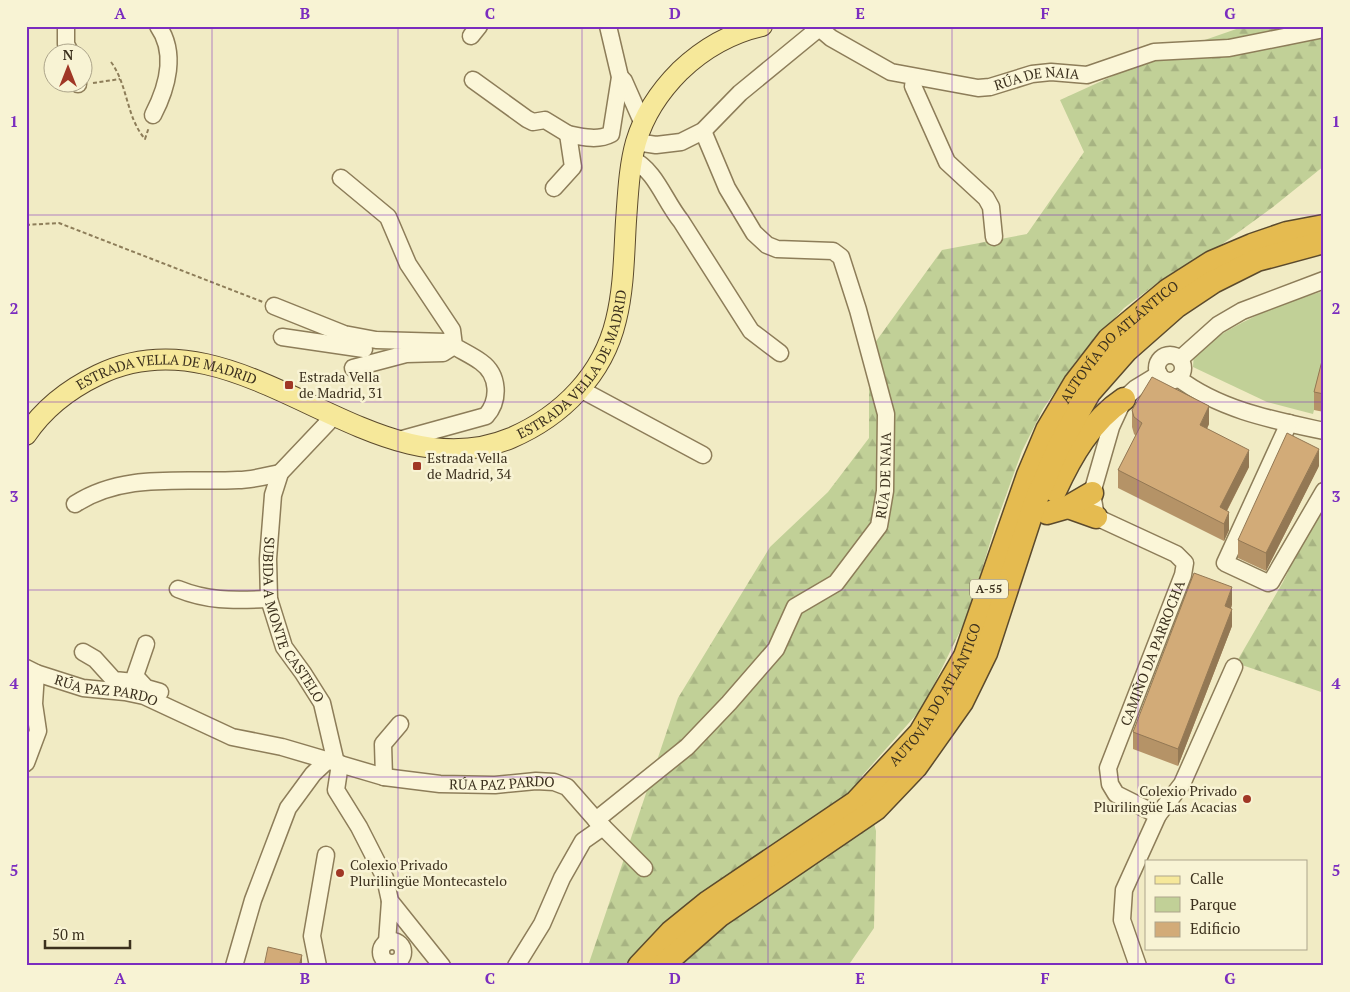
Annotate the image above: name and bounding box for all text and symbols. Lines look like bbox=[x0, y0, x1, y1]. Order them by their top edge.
text: A bbox=[114, 2, 126, 24]
text: B bbox=[300, 2, 310, 24]
text: C bbox=[485, 2, 495, 24]
text: D bbox=[669, 2, 681, 24]
text: E bbox=[855, 2, 865, 24]
text: F bbox=[1040, 2, 1050, 24]
text: G bbox=[1224, 2, 1236, 24]
north arrow bbox=[42, 42, 92, 92]
text: N bbox=[63, 45, 74, 64]
street label: RÚA DE NAIA bbox=[992, 62, 1081, 94]
text: 1 bbox=[9, 110, 19, 132]
text: 1 bbox=[1331, 110, 1341, 132]
street label: AUTOVÍA DO ATLÁNTICO bbox=[1055, 276, 1182, 406]
street label: ESTRADA VELLA DE MADRID bbox=[514, 288, 630, 443]
text: 2 bbox=[9, 297, 19, 319]
text: 2 bbox=[1331, 297, 1341, 319]
text: ESTRADA VELLA DE MADRID bbox=[72, 349, 260, 394]
place label: Estrada Vella de Madrid, 31 bbox=[299, 367, 383, 402]
street label: ESTRADA VELLA DE MADRID bbox=[73, 375, 261, 399]
marker: Estrada Vella de Madrid, 31 bbox=[283, 379, 295, 391]
street label: RÚA DE NAIA bbox=[870, 432, 895, 520]
place label: Estrada Vella de Madrid, 34 bbox=[427, 448, 512, 483]
marker: Estrada Vella de Madrid, 34 bbox=[411, 460, 423, 472]
text: 3 bbox=[9, 485, 19, 507]
text: 3 bbox=[1331, 485, 1341, 507]
street label: SUBIDA A MONTE CASTELO bbox=[259, 536, 329, 706]
street label: CAMIÑO DA PARROCHA bbox=[1115, 577, 1189, 729]
road number: A-55 bbox=[970, 580, 1008, 598]
street label: AUTOVÍA DO ATLÁNTICO bbox=[884, 620, 985, 770]
street label: RÚA PAZ PARDO bbox=[52, 670, 162, 710]
text: 4 bbox=[9, 672, 19, 694]
text: 4 bbox=[1331, 672, 1341, 694]
street label: RÚA PAZ PARDO bbox=[449, 771, 555, 794]
place label: Colexio Privado Plurilingüe Las Acacias bbox=[1094, 781, 1237, 816]
marker: Colexio Privado Plurilingüe Las Acacias bbox=[1241, 793, 1253, 805]
place label: Colexio Privado Plurilingüe Montecastelo bbox=[350, 855, 507, 890]
text: 5 bbox=[9, 859, 19, 881]
text: 5 bbox=[1331, 859, 1341, 881]
legend bbox=[1145, 860, 1308, 950]
marker: Colexio Privado Plurilingüe Montecastelo bbox=[334, 867, 346, 879]
text: Calle bbox=[1190, 868, 1224, 888]
text: Parque bbox=[1190, 894, 1237, 914]
scale bar bbox=[45, 917, 130, 949]
text: Edificio bbox=[1190, 918, 1240, 938]
text: 50 m bbox=[52, 924, 85, 944]
text: A bbox=[114, 967, 126, 989]
text: B bbox=[300, 967, 310, 989]
text: C bbox=[485, 967, 495, 989]
text: D bbox=[669, 967, 681, 989]
text: E bbox=[855, 967, 865, 989]
text: F bbox=[1040, 967, 1050, 989]
text: G bbox=[1224, 967, 1236, 989]

